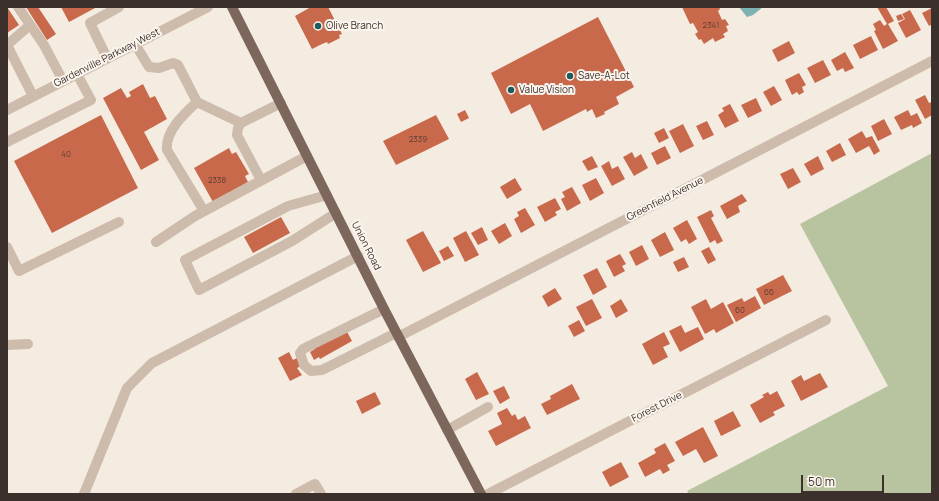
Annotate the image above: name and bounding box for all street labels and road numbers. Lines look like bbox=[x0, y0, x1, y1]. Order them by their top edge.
street label: Gardenville Parkway West bbox=[52, 26, 162, 90]
street label: Greenfield Avenue bbox=[625, 174, 705, 224]
street label: Union Road bbox=[349, 220, 383, 272]
street label: Forest Drive bbox=[630, 389, 684, 425]

